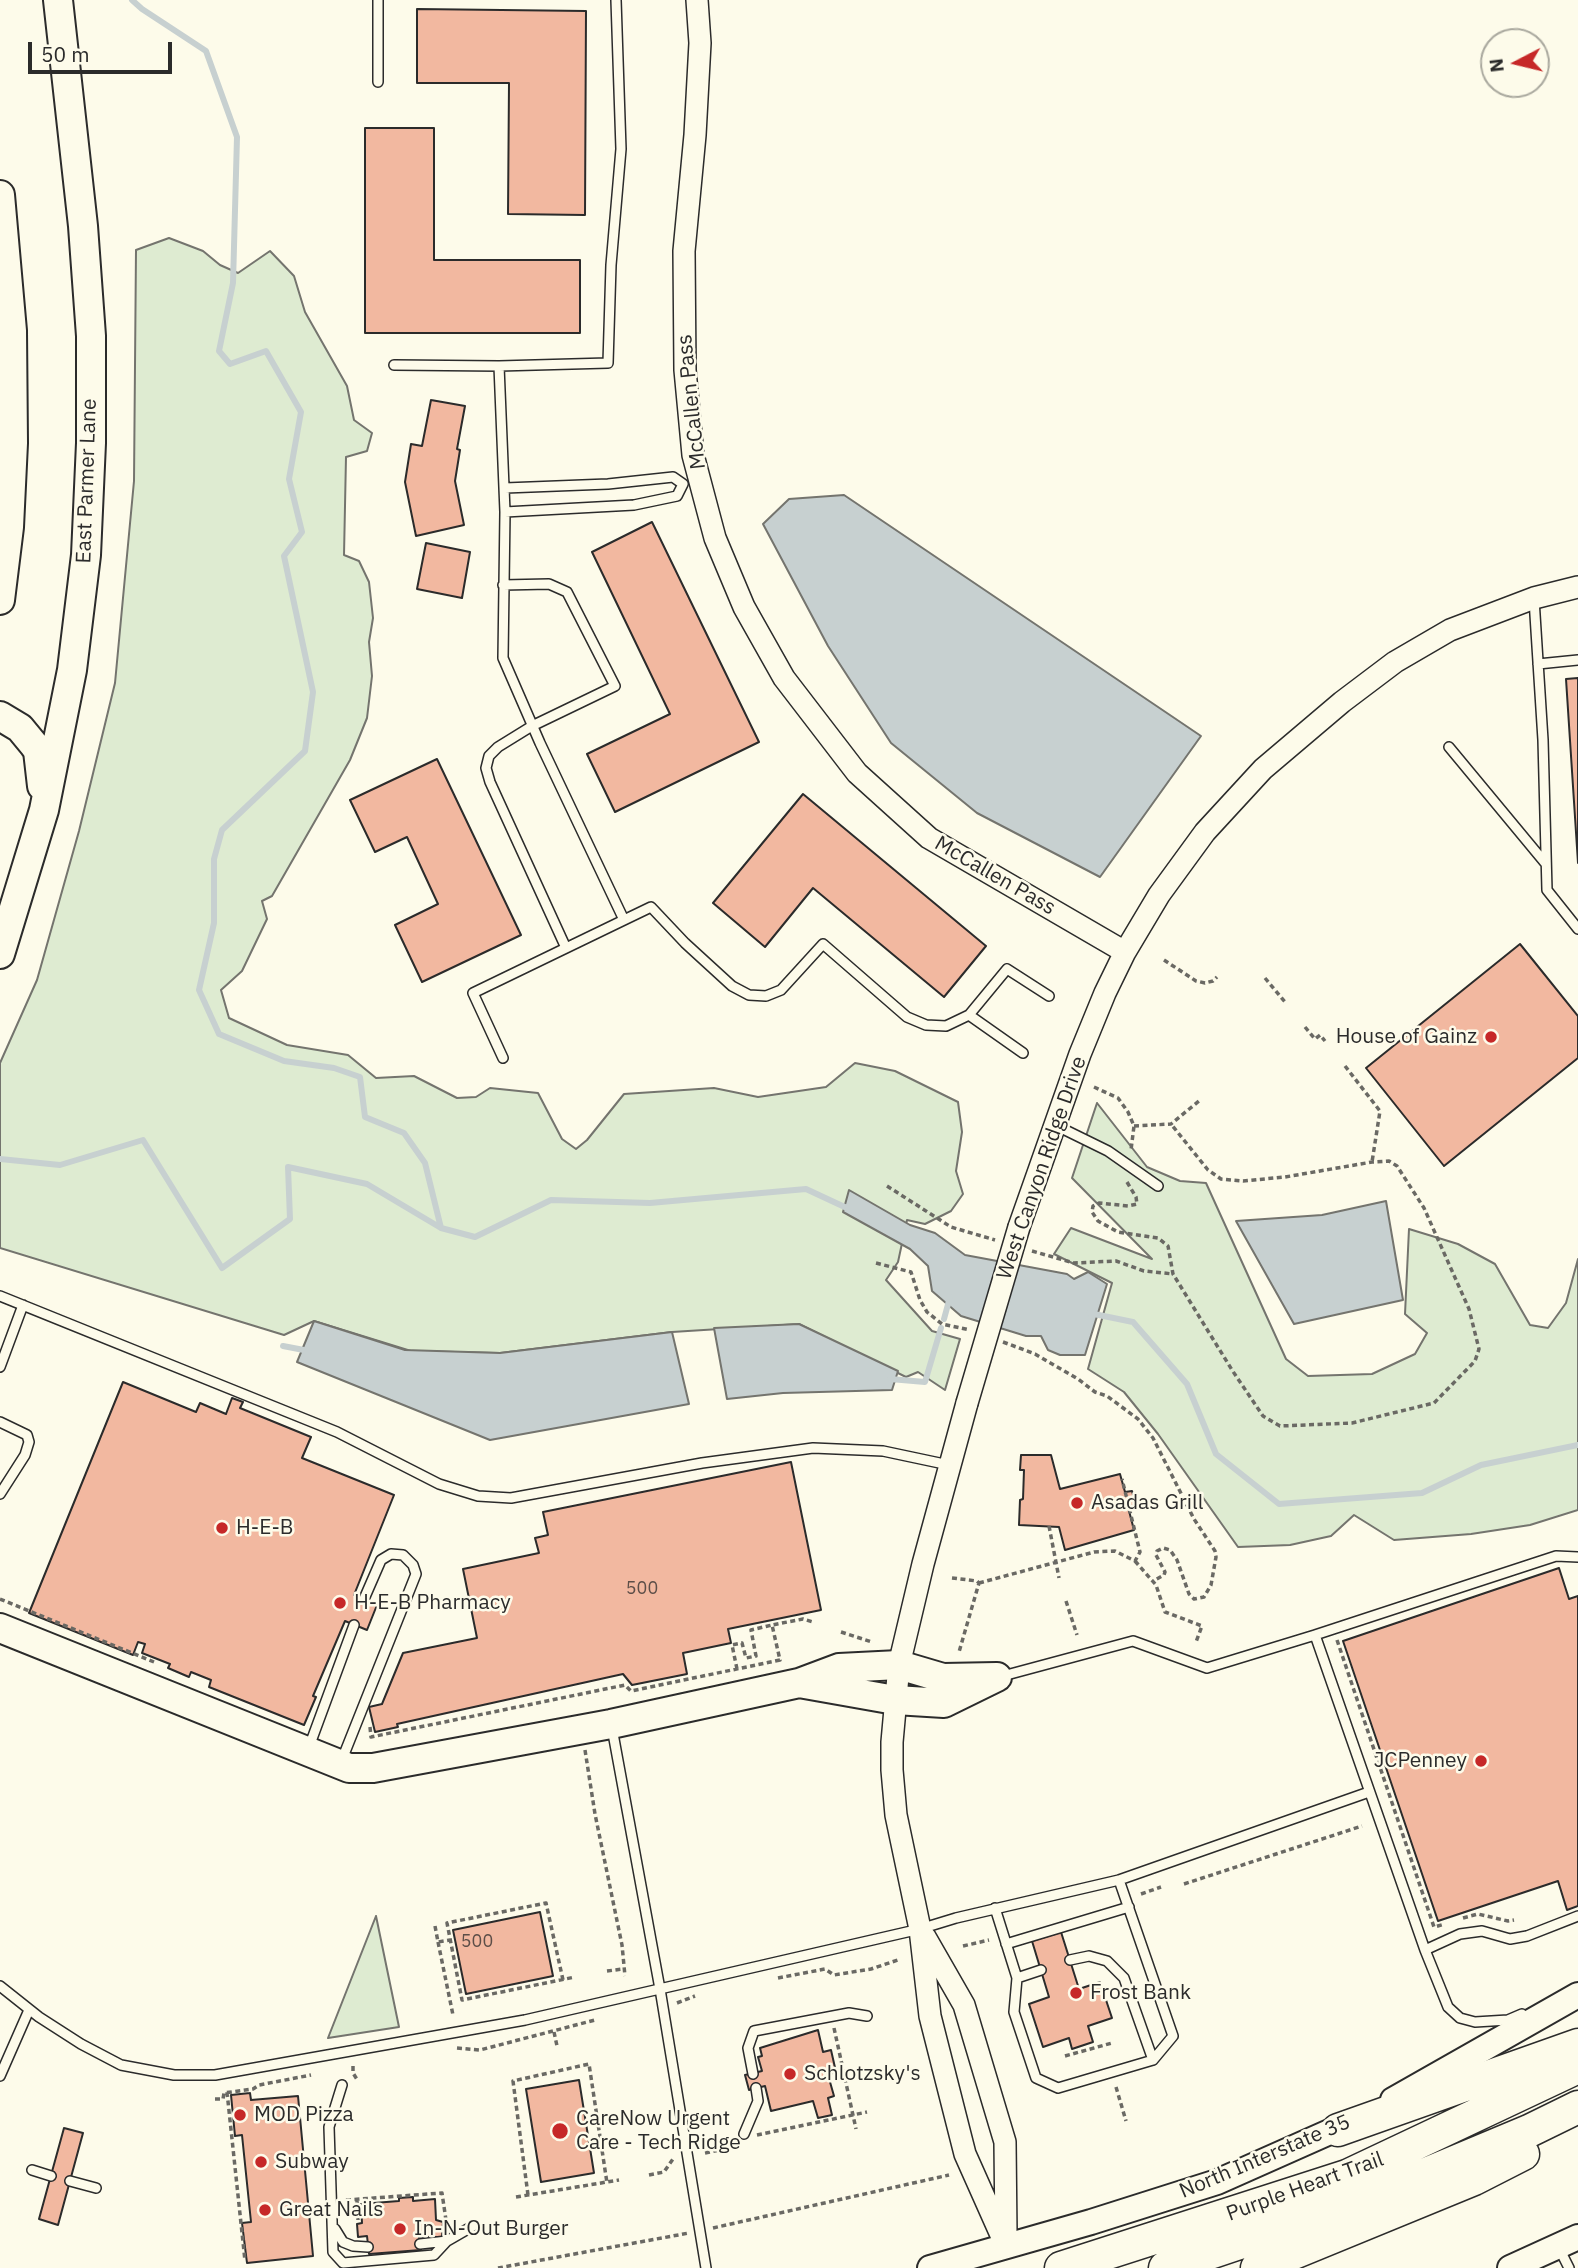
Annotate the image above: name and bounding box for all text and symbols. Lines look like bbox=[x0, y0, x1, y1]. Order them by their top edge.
scale bar bbox=[32, 28, 175, 72]
north arrow bbox=[1480, 28, 1550, 98]
text: 50 m bbox=[41, 40, 90, 68]
text: N bbox=[1483, 57, 1509, 74]
street label: McCallen Pass bbox=[672, 333, 712, 471]
street label: East Parmer Lane bbox=[72, 398, 102, 564]
street label: McCallen Pass bbox=[930, 831, 1060, 921]
place label: House of Gainz bbox=[1336, 1024, 1477, 1050]
marker: House of Gainz bbox=[1483, 1029, 1499, 1045]
street label: West Canyon Ridge Drive bbox=[992, 1053, 1092, 1283]
place label: Asadas Grill bbox=[1091, 1490, 1203, 1516]
marker: Asadas Grill bbox=[1069, 1495, 1085, 1511]
place label: H-E-B bbox=[236, 1515, 294, 1541]
marker: H-E-B bbox=[214, 1520, 230, 1536]
house number: 500 bbox=[626, 1578, 658, 1600]
place label: H-E-B Pharmacy bbox=[354, 1590, 511, 1616]
marker: H-E-B Pharmacy bbox=[332, 1595, 348, 1611]
place label: JCPenney bbox=[1374, 1748, 1467, 1774]
marker: JCPenney bbox=[1473, 1753, 1489, 1769]
house number: 500 bbox=[461, 1931, 493, 1953]
place label: Frost Bank bbox=[1090, 1980, 1191, 2006]
marker: Frost Bank bbox=[1068, 1985, 1084, 2001]
place label: Schlotzsky's bbox=[804, 2061, 921, 2087]
marker: Schlotzsky's bbox=[782, 2066, 798, 2082]
place label: MOD Pizza bbox=[254, 2102, 354, 2128]
place label: CareNow Urgent Care - Tech Ridge bbox=[576, 2106, 741, 2156]
marker: MOD Pizza bbox=[232, 2107, 248, 2123]
street label: North Interstate 35 bbox=[1176, 2110, 1354, 2204]
marker: CareNow Urgent Care - Tech Ridge bbox=[550, 2121, 570, 2141]
street label: Purple Heart Trail bbox=[1223, 2147, 1387, 2227]
place label: Subway bbox=[275, 2149, 349, 2175]
marker: Subway bbox=[253, 2154, 269, 2170]
place label: Great Nails bbox=[279, 2197, 384, 2223]
marker: Great Nails bbox=[257, 2202, 273, 2218]
place label: In-N-Out Burger bbox=[414, 2216, 568, 2242]
marker: In-N-Out Burger bbox=[392, 2221, 408, 2237]

